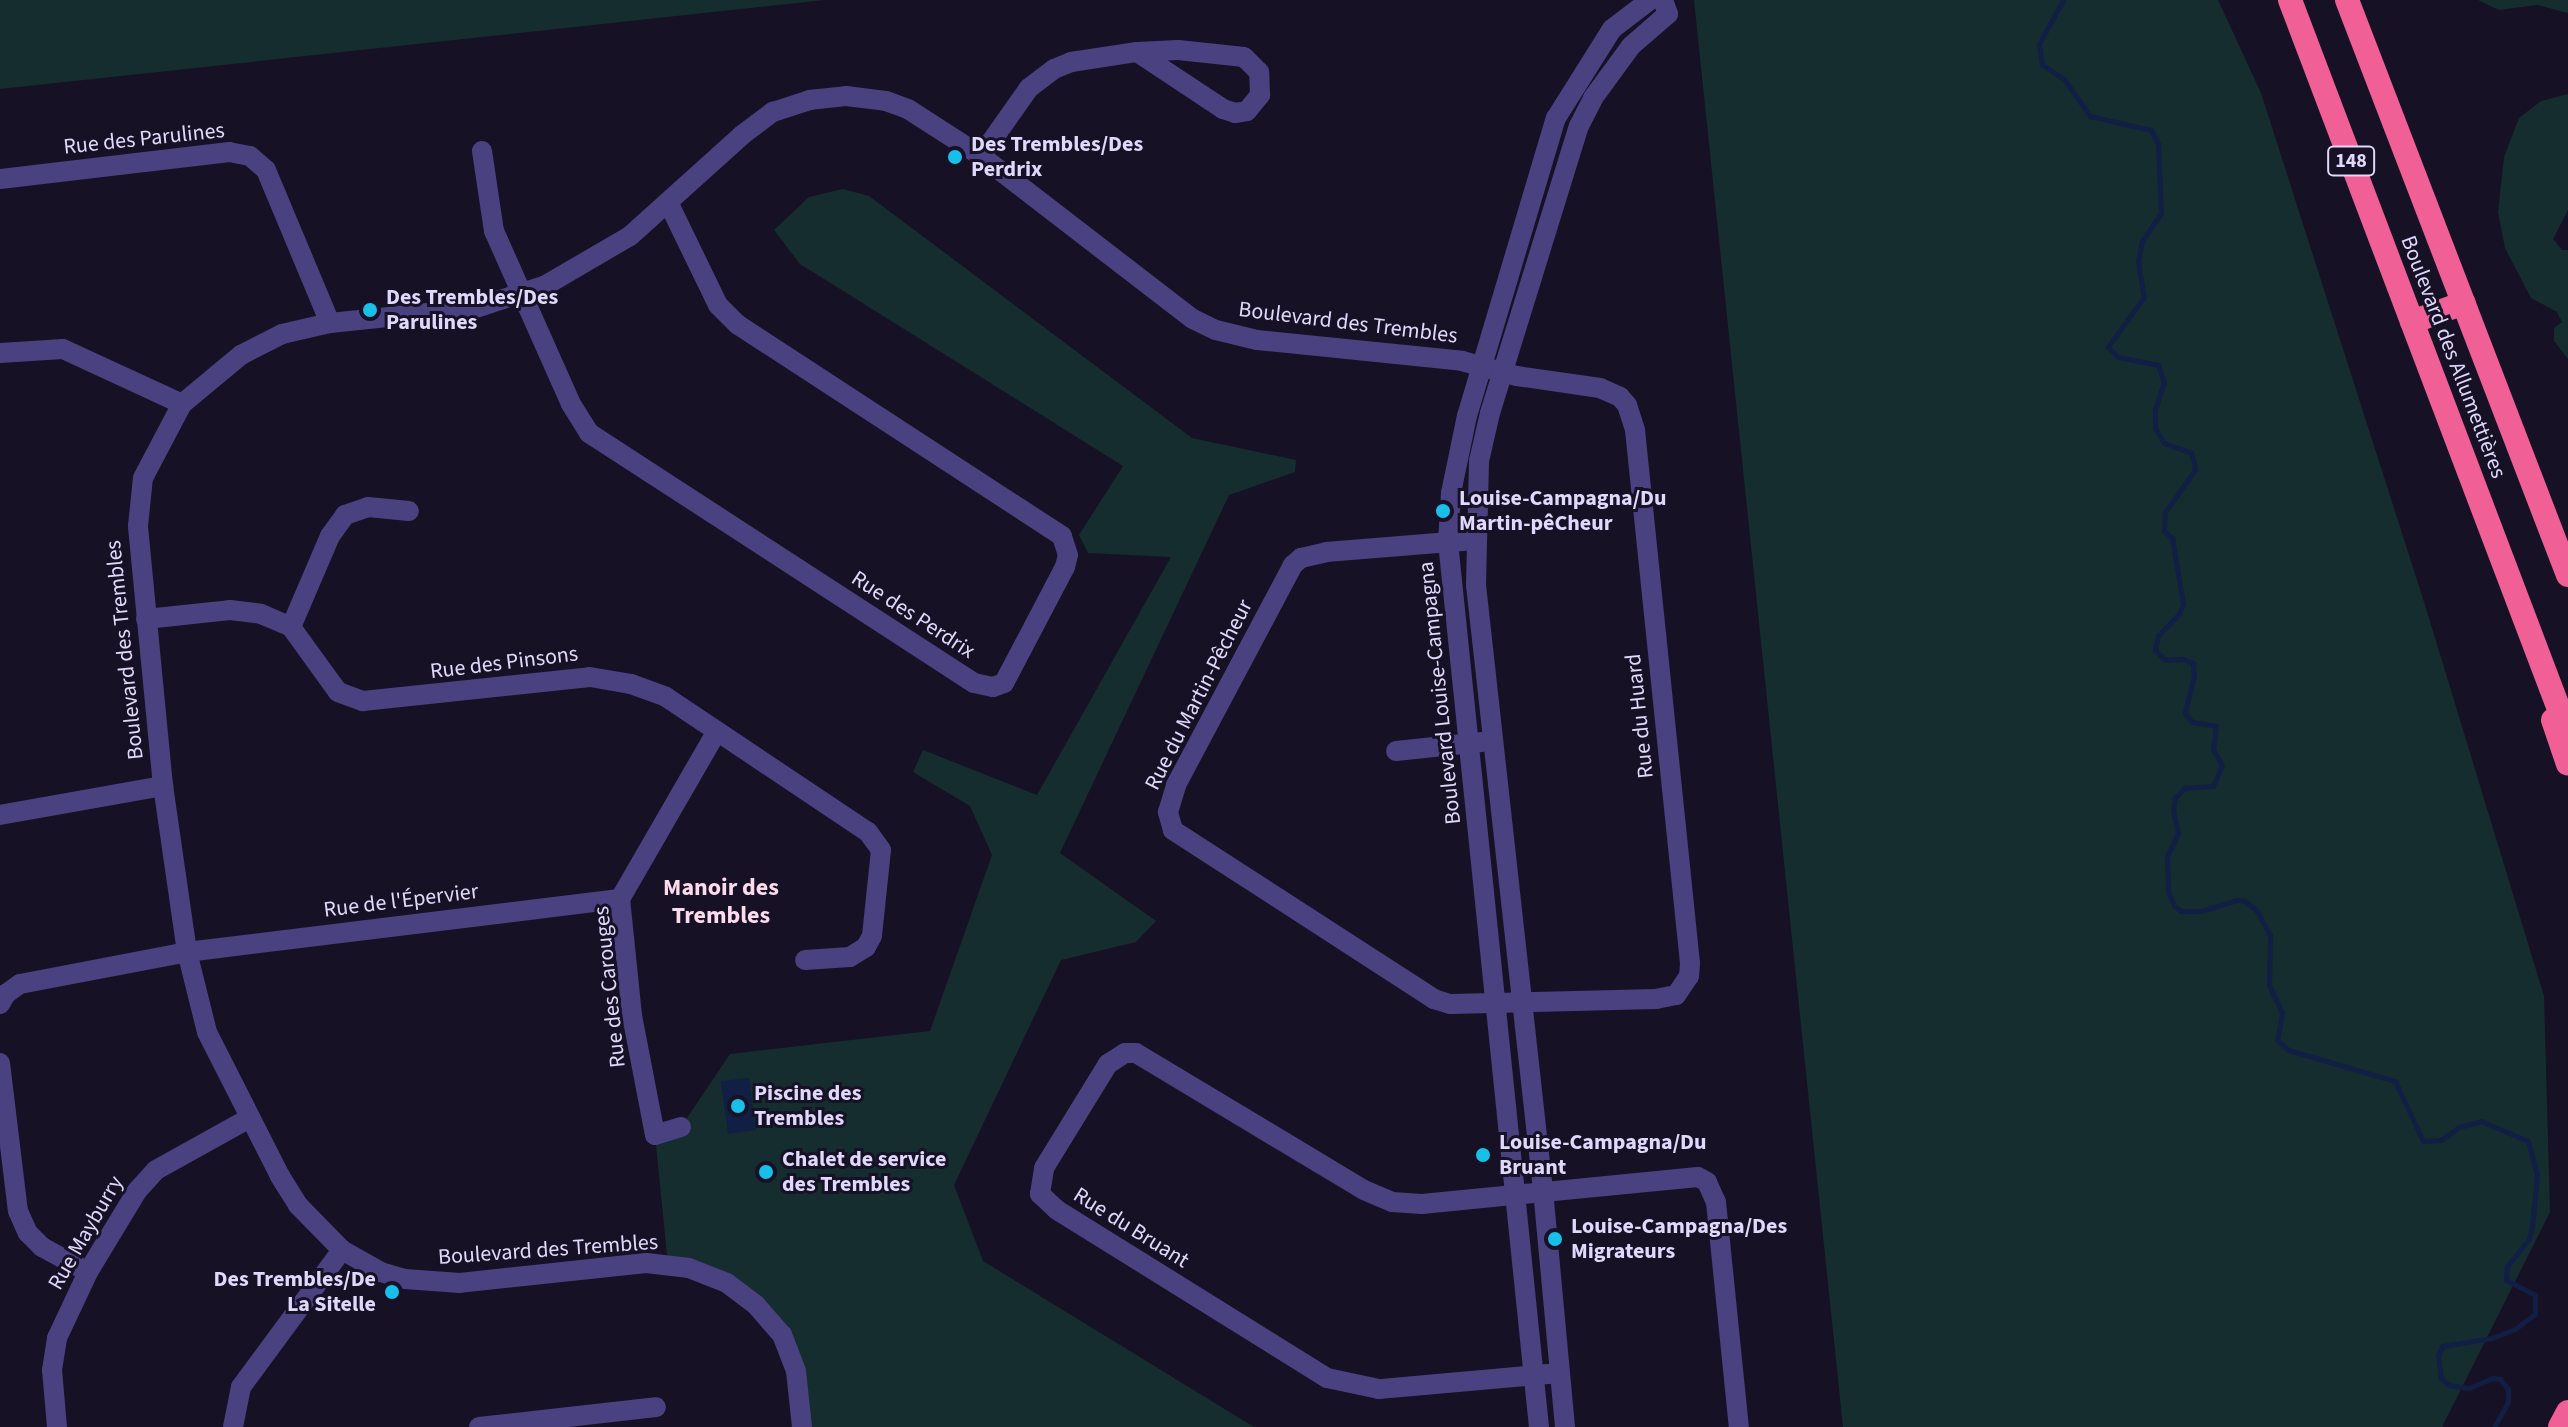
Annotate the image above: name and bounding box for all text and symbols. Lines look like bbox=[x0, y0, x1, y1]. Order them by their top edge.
street label: Rue des Parulines bbox=[62, 117, 226, 161]
place label: Des Trembles/Des Perdrix bbox=[971, 131, 1143, 182]
road number: 148 bbox=[2327, 145, 2375, 177]
marker: Des Trembles/Des Perdrix bbox=[946, 148, 964, 166]
street label: Boulevard des Allumettières bbox=[2395, 232, 2511, 482]
place label: Des Trembles/Des Parulines bbox=[386, 284, 558, 336]
street label: Boulevard des Trembles bbox=[1237, 296, 1459, 350]
marker: Des Trembles/Des Parulines bbox=[361, 301, 379, 319]
place label: Louise-Campagna/Du Martin-pêCheur bbox=[1459, 485, 1667, 536]
marker: Louise-Campagna/Du Martin-pêCheur bbox=[1434, 502, 1452, 520]
street label: Boulevard des Trembles bbox=[100, 539, 150, 761]
street label: Boulevard Louise-Campagna bbox=[1413, 560, 1467, 826]
street label: Rue des Perdrix bbox=[846, 565, 980, 665]
street label: Rue du Martin-Pêcheur bbox=[1140, 595, 1258, 795]
street label: Rue des Pinsons bbox=[429, 641, 579, 685]
street label: Rue du Huard bbox=[1620, 652, 1660, 780]
district label: Manoir des Trembles bbox=[663, 874, 779, 930]
street label: Rue de l'Épervier bbox=[322, 878, 480, 924]
street label: Rue des Carouges bbox=[588, 905, 632, 1069]
place label: Piscine des Trembles bbox=[754, 1080, 861, 1132]
marker: Piscine des Trembles bbox=[729, 1097, 747, 1115]
place label: Louise-Campagna/Du Bruant bbox=[1499, 1129, 1707, 1180]
place label: Chalet de service des Trembles bbox=[782, 1146, 946, 1198]
marker: Louise-Campagna/Du Bruant bbox=[1474, 1146, 1492, 1164]
marker: Chalet de service des Trembles bbox=[757, 1163, 775, 1181]
street label: Rue Mayburry bbox=[43, 1171, 129, 1295]
street label: Rue du Bruant bbox=[1068, 1182, 1194, 1274]
place label: Louise-Campagna/Des Migrateurs bbox=[1571, 1213, 1787, 1264]
street label: Boulevard des Trembles bbox=[437, 1229, 659, 1271]
marker: Louise-Campagna/Des Migrateurs bbox=[1546, 1230, 1564, 1248]
place label: Des Trembles/De La Sitelle bbox=[214, 1266, 376, 1318]
marker: Des Trembles/De La Sitelle bbox=[383, 1283, 401, 1301]

